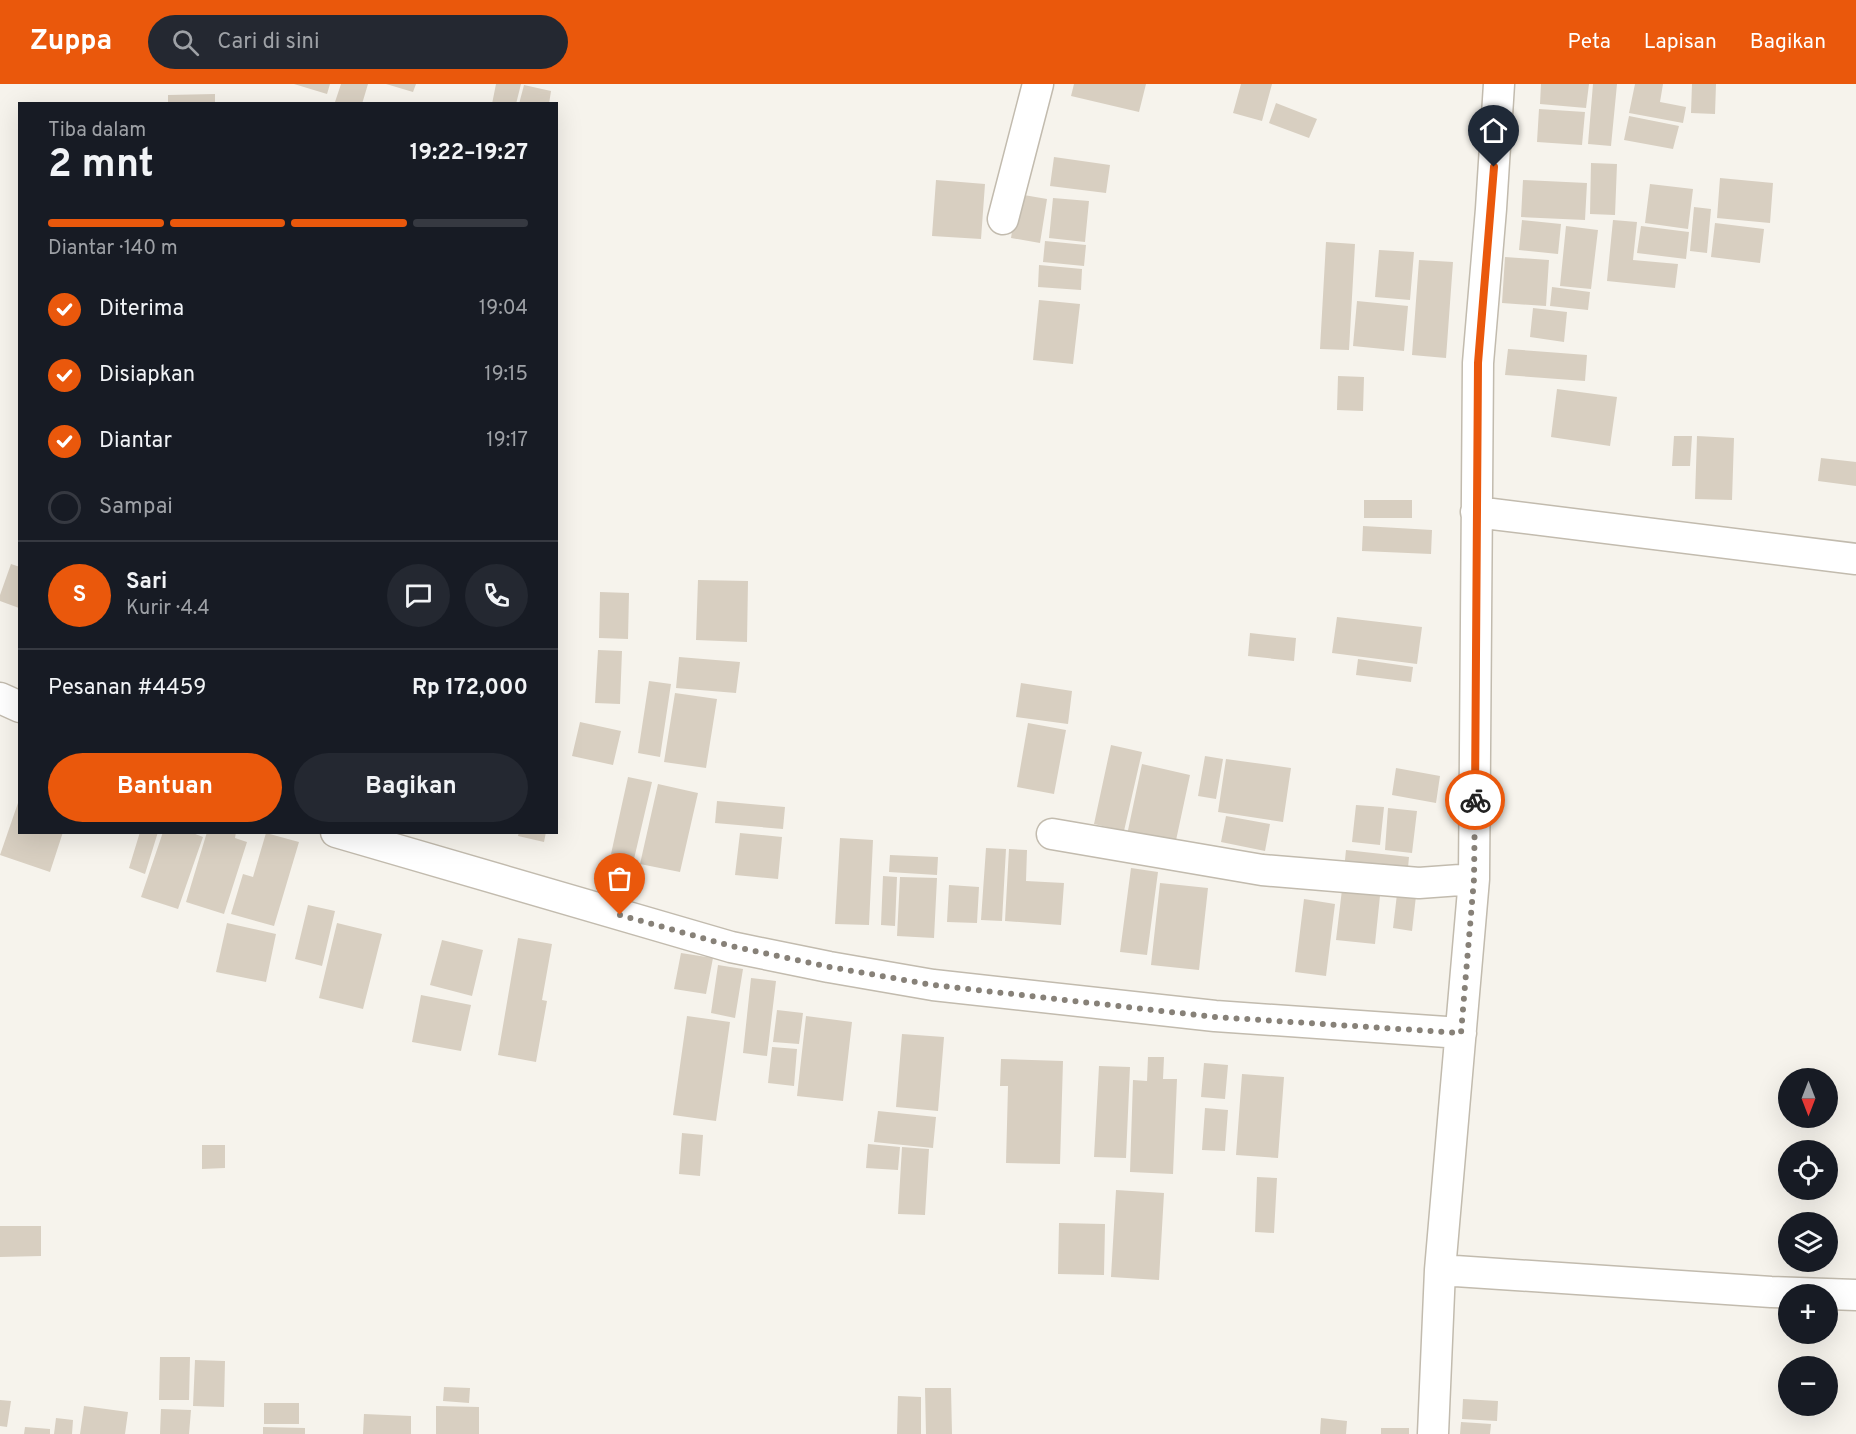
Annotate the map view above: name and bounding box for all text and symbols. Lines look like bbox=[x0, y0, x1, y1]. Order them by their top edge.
search box bbox=[148, 15, 568, 69]
text: Zuppa bbox=[30, 24, 112, 60]
icon: search bbox=[169, 26, 202, 59]
text: Cari di sini bbox=[217, 29, 320, 56]
text: Peta bbox=[1568, 29, 1611, 56]
text: Lapisan bbox=[1644, 29, 1717, 56]
text: Bagikan bbox=[1750, 29, 1826, 56]
pin bbox=[1468, 105, 1519, 167]
icon: home bbox=[1477, 114, 1510, 147]
text: Tiba dalam bbox=[48, 118, 146, 144]
text: 19:22–19:27 bbox=[410, 140, 528, 167]
text: 2 mnt bbox=[48, 142, 154, 191]
text: Diantar · 140 m bbox=[48, 236, 178, 262]
icon: check bbox=[48, 293, 81, 326]
text: Diterima bbox=[99, 296, 184, 323]
text: 19:04 bbox=[479, 296, 528, 322]
icon: check bbox=[48, 359, 81, 392]
text: Disiapkan bbox=[99, 362, 195, 389]
text: 19:15 bbox=[484, 362, 528, 388]
icon: check bbox=[48, 425, 81, 458]
text: Diantar bbox=[99, 428, 172, 455]
text: 19:17 bbox=[486, 428, 528, 454]
text: Sampai bbox=[99, 494, 173, 521]
button: chat bbox=[387, 564, 450, 627]
button: phone bbox=[465, 564, 528, 627]
text: Sari bbox=[126, 569, 167, 596]
text: S bbox=[73, 582, 86, 609]
text: Kurir · 4.4 bbox=[126, 596, 210, 622]
text: Pesanan #4459 bbox=[48, 675, 206, 702]
text: Rp 172,000 bbox=[412, 675, 528, 702]
button: Bantuan bbox=[48, 753, 282, 822]
button: Bagikan bbox=[294, 753, 528, 822]
courier bbox=[1445, 770, 1505, 830]
icon: bike bbox=[1459, 784, 1492, 817]
pin bbox=[594, 853, 645, 915]
icon: bag bbox=[603, 862, 636, 895]
north arrow bbox=[1778, 1068, 1838, 1128]
map controls bbox=[1778, 1068, 1838, 1416]
button: locate bbox=[1778, 1140, 1838, 1200]
button: layers bbox=[1778, 1212, 1838, 1272]
button: + bbox=[1778, 1284, 1838, 1344]
button: − bbox=[1778, 1356, 1838, 1416]

